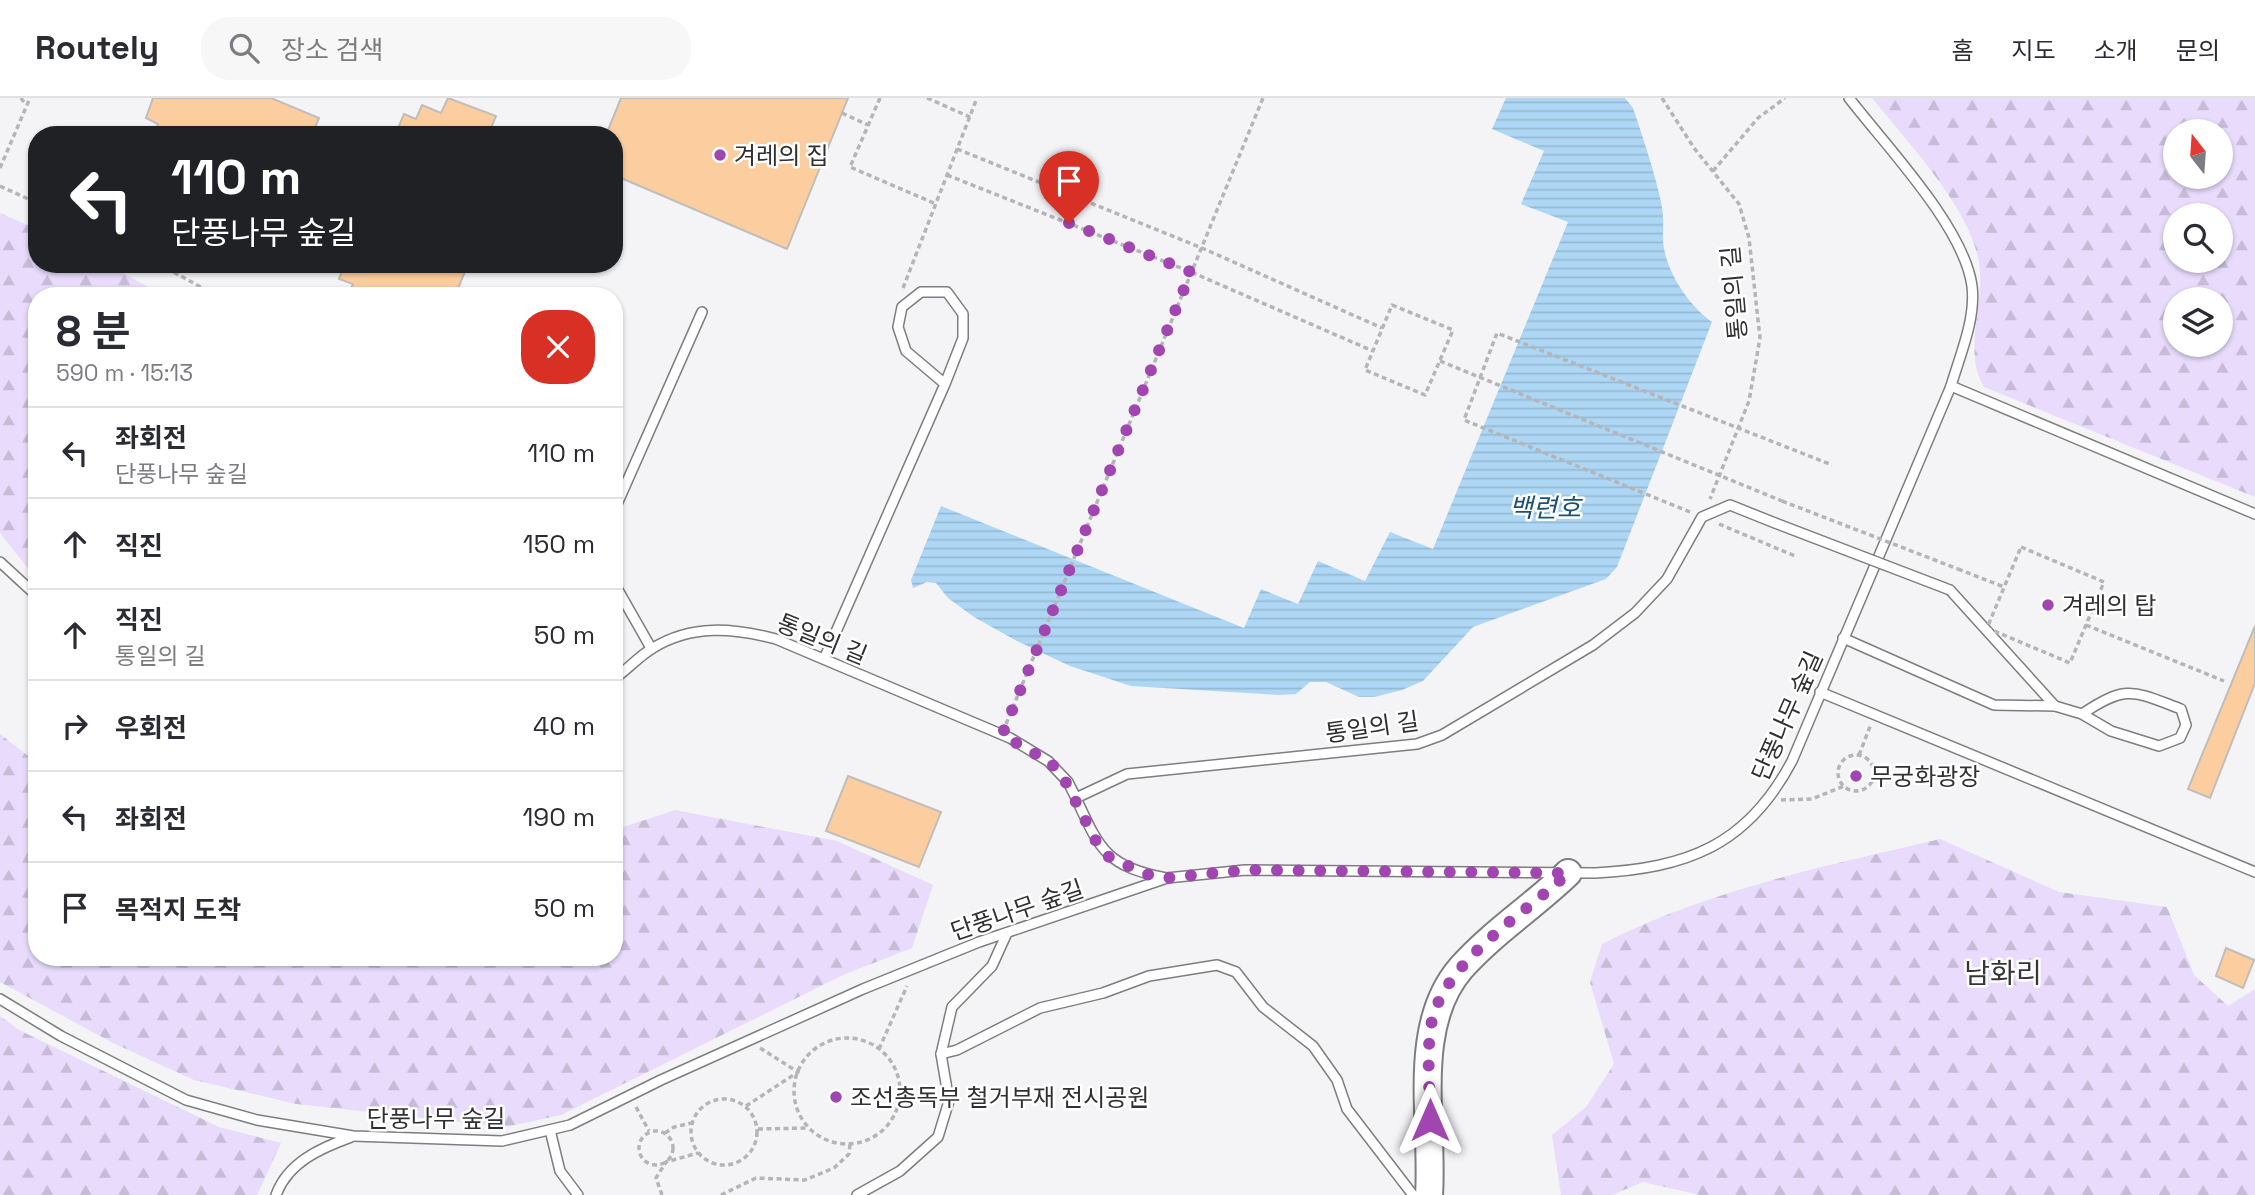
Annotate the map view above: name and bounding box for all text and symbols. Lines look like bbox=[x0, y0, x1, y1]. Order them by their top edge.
search box bbox=[201, 17, 691, 80]
text: Routely bbox=[35, 27, 159, 69]
icon: search bbox=[225, 29, 263, 67]
text: 장소 검색 bbox=[281, 33, 383, 67]
text: 홈 bbox=[1951, 35, 1973, 66]
text: 지도 bbox=[2011, 35, 2056, 66]
text: 소개 bbox=[2094, 35, 2138, 66]
text: 문의 bbox=[2176, 35, 2220, 66]
north arrow bbox=[2163, 119, 2233, 189]
map controls bbox=[2163, 119, 2233, 357]
place label: 겨레의 집 bbox=[734, 140, 829, 171]
text: 110 m bbox=[171, 146, 301, 208]
marker: 겨레의 집 bbox=[712, 147, 728, 163]
pin bbox=[1039, 151, 1099, 223]
icon: left bbox=[56, 154, 147, 245]
icon: arrive bbox=[1050, 162, 1088, 200]
button: search bbox=[2163, 203, 2233, 273]
text: 단풍나무 숲길 bbox=[171, 213, 356, 253]
street label: 통일의 길 bbox=[1714, 245, 1754, 341]
button: layers bbox=[2163, 287, 2233, 357]
text: 8 분 bbox=[56, 305, 131, 358]
button: close bbox=[521, 310, 595, 384]
text: 590 m · 15:13 bbox=[56, 358, 193, 388]
text: 좌회전 bbox=[115, 421, 187, 455]
icon: left bbox=[56, 434, 94, 472]
text: 110 m bbox=[528, 436, 595, 470]
text: 단풍나무 숲길 bbox=[115, 459, 248, 489]
water label: 백련호 bbox=[1509, 491, 1583, 525]
icon: ahead bbox=[56, 525, 94, 563]
text: 150 m bbox=[523, 527, 595, 561]
text: 직진 bbox=[115, 529, 163, 563]
place label: 겨레의 탑 bbox=[2062, 590, 2157, 621]
marker: 겨레의 탑 bbox=[2040, 597, 2056, 613]
text: 직진 bbox=[115, 603, 163, 637]
street label: 통일의 길 bbox=[772, 607, 872, 671]
icon: ahead bbox=[56, 616, 94, 654]
text: 50 m bbox=[534, 618, 595, 652]
text: 통일의 길 bbox=[115, 641, 206, 671]
street label: 단풍나무 숲길 bbox=[1745, 646, 1829, 786]
street label: 통일의 길 bbox=[1323, 705, 1421, 749]
icon: right bbox=[56, 707, 94, 745]
text: 40 m bbox=[533, 709, 595, 743]
text: 우회전 bbox=[115, 711, 187, 745]
place label: 무궁화광장 bbox=[1870, 761, 1980, 792]
marker: 무궁화광장 bbox=[1848, 768, 1864, 784]
icon: left bbox=[56, 798, 94, 836]
text: 190 m bbox=[523, 800, 595, 834]
text: 좌회전 bbox=[115, 802, 187, 836]
street label: 단풍나무 숲길 bbox=[946, 873, 1088, 947]
icon: arrive bbox=[56, 889, 94, 927]
text: 50 m bbox=[534, 891, 595, 925]
text: 목적지 도착 bbox=[115, 893, 241, 927]
district label: 남화리 bbox=[1964, 955, 2042, 991]
place label: 조선총독부 철거부재 전시공원 bbox=[850, 1082, 1149, 1113]
position arrow bbox=[1393, 1083, 1467, 1157]
marker: 조선총독부 철거부재 전시공원 bbox=[828, 1089, 844, 1105]
street label: 단풍나무 숲길 bbox=[367, 1103, 505, 1134]

